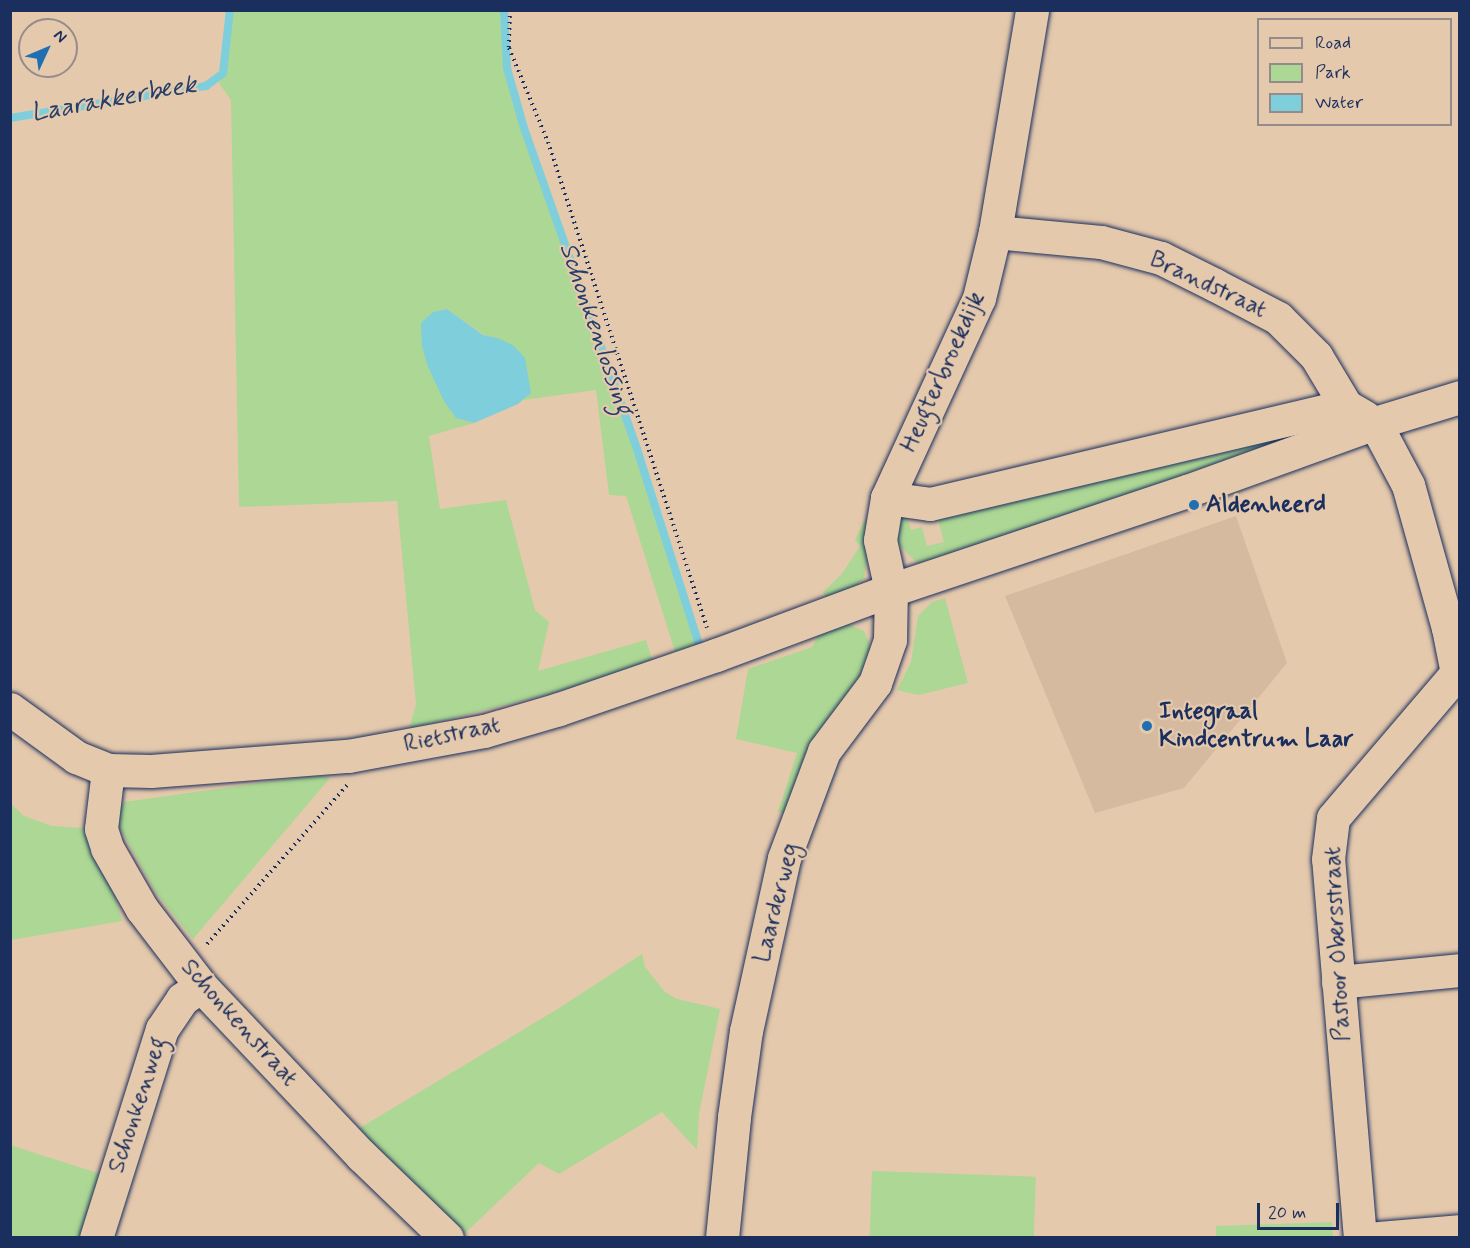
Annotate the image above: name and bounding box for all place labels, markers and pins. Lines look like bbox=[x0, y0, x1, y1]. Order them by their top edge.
place label: Aldenheerd bbox=[1206, 491, 1326, 519]
marker: Aldenheerd bbox=[1187, 498, 1201, 512]
place label: Integraal Kindcentrum Laar bbox=[1159, 698, 1354, 754]
marker: Integraal Kindcentrum Laar bbox=[1140, 719, 1154, 733]

